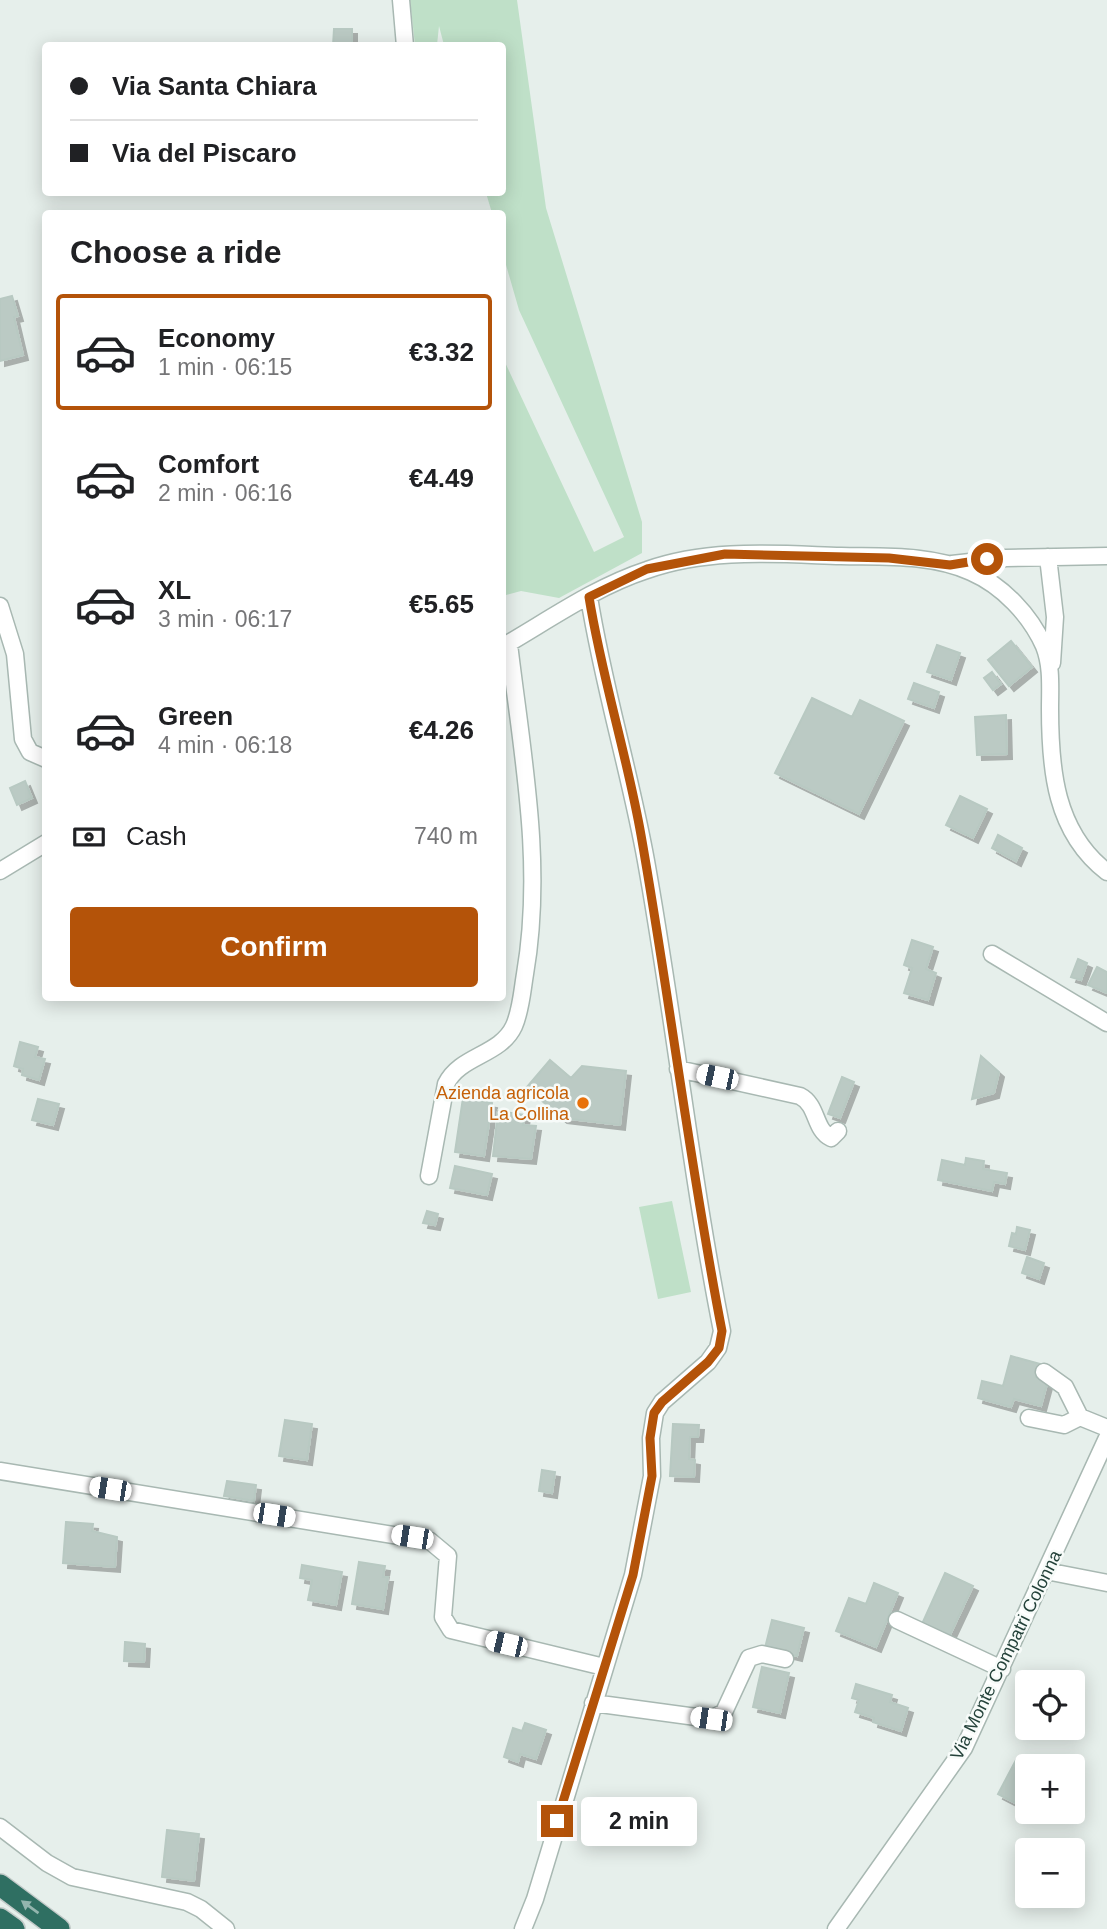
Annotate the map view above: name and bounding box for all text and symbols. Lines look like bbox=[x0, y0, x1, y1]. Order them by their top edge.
text: Via Santa Chiara bbox=[112, 71, 317, 101]
text: Via del Piscaro bbox=[112, 138, 297, 168]
text: Choose a ride bbox=[70, 234, 282, 270]
icon: car bbox=[74, 321, 137, 384]
text: Economy bbox=[158, 323, 275, 353]
text: €3.32 bbox=[409, 337, 474, 367]
text: 1 min · 06:15 bbox=[158, 354, 292, 380]
icon: car bbox=[74, 447, 137, 510]
text: Comfort bbox=[158, 449, 259, 479]
text: €4.49 bbox=[409, 463, 474, 493]
text: 2 min · 06:16 bbox=[158, 480, 292, 506]
route start bbox=[971, 543, 1003, 575]
icon: car bbox=[74, 573, 137, 636]
text: XL bbox=[158, 575, 191, 605]
text: €5.65 bbox=[409, 589, 474, 619]
text: 3 min · 06:17 bbox=[158, 606, 292, 632]
icon: car bbox=[74, 699, 137, 762]
text: Green bbox=[158, 701, 233, 731]
text: €4.26 bbox=[409, 715, 474, 745]
text: 4 min · 06:18 bbox=[158, 732, 292, 758]
icon: cash bbox=[70, 818, 108, 856]
text: Cash bbox=[126, 821, 187, 851]
text: 740 m bbox=[414, 823, 478, 849]
button: Confirm bbox=[70, 907, 478, 987]
car bbox=[695, 1062, 740, 1092]
place label: Azienda agricola La Collina bbox=[436, 1083, 570, 1124]
marker: Azienda agricola La Collina bbox=[575, 1095, 591, 1111]
car bbox=[88, 1475, 133, 1503]
car bbox=[252, 1501, 297, 1529]
car bbox=[390, 1523, 435, 1551]
street label: Via Monte Compatri Colonna bbox=[946, 1546, 1066, 1763]
car bbox=[484, 1629, 529, 1659]
map controls bbox=[1015, 1670, 1085, 1908]
button: locate bbox=[1015, 1670, 1085, 1740]
car bbox=[689, 1706, 734, 1732]
button: + bbox=[1015, 1754, 1085, 1824]
callout: 2 min bbox=[582, 1797, 697, 1846]
route end bbox=[541, 1805, 573, 1837]
text: 2 min bbox=[609, 1808, 669, 1834]
button: − bbox=[1015, 1838, 1085, 1908]
one-way arrow bbox=[21, 1900, 39, 1914]

